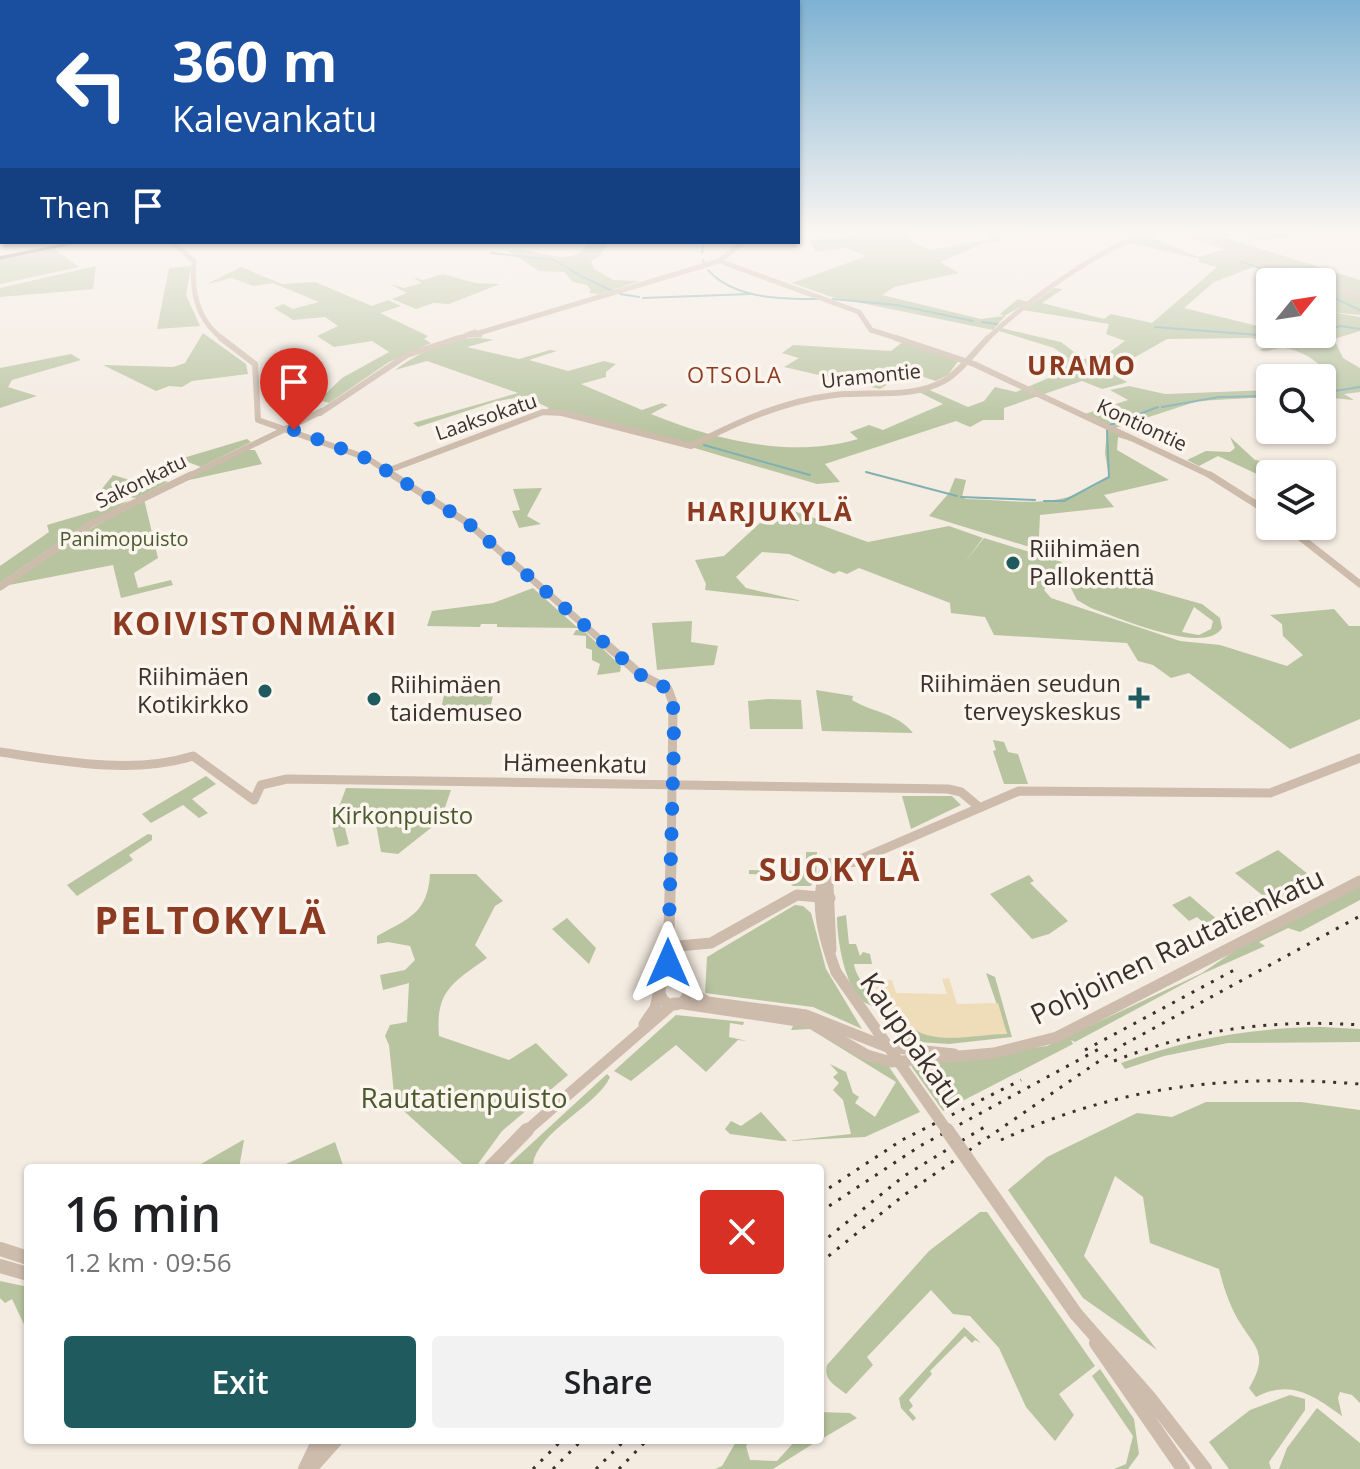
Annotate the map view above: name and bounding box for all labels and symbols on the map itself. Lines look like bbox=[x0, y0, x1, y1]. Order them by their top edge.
north arrow bbox=[1256, 268, 1336, 348]
district label: URAMO bbox=[1027, 347, 1137, 383]
pin bbox=[260, 348, 328, 430]
street label: Uramontie bbox=[820, 357, 922, 394]
district label: OTSOLA bbox=[687, 359, 783, 389]
street label: Laaksokatu bbox=[431, 387, 540, 447]
street label: Kontiontie bbox=[1093, 392, 1192, 457]
street label: Sakonkatu bbox=[91, 447, 191, 514]
district label: HARJUKYLÄ bbox=[686, 493, 854, 529]
park label: Panimopuisto bbox=[59, 525, 189, 552]
place label: Riihimäen Pallokenttä bbox=[1029, 531, 1155, 592]
marker: Riihimäen Pallokenttä bbox=[1004, 554, 1022, 572]
district label: KOIVISTONMÄKI bbox=[112, 601, 398, 644]
place label: Riihimäen Kotikirkko bbox=[137, 659, 249, 720]
place label: Riihimäen seudun terveyskeskus bbox=[920, 666, 1121, 727]
place label: Riihimäen taidemuseo bbox=[390, 667, 522, 728]
marker: Riihimäen Kotikirkko bbox=[256, 682, 274, 700]
marker: Riihimäen seudun terveyskeskus bbox=[1128, 687, 1150, 709]
marker: Riihimäen taidemuseo bbox=[365, 690, 383, 708]
street label: Hämeenkatu bbox=[503, 745, 647, 780]
park label: Kirkonpuisto bbox=[331, 798, 473, 831]
district label: SUOKYLÄ bbox=[759, 847, 921, 890]
street label: Pohjoinen Rautatienkatu bbox=[1023, 857, 1330, 1033]
district label: PELTOKYLÄ bbox=[94, 893, 328, 945]
position arrow bbox=[626, 921, 710, 1005]
street label: Kauppakatu bbox=[852, 964, 973, 1115]
park label: Rautatienpuisto bbox=[360, 1078, 568, 1116]

